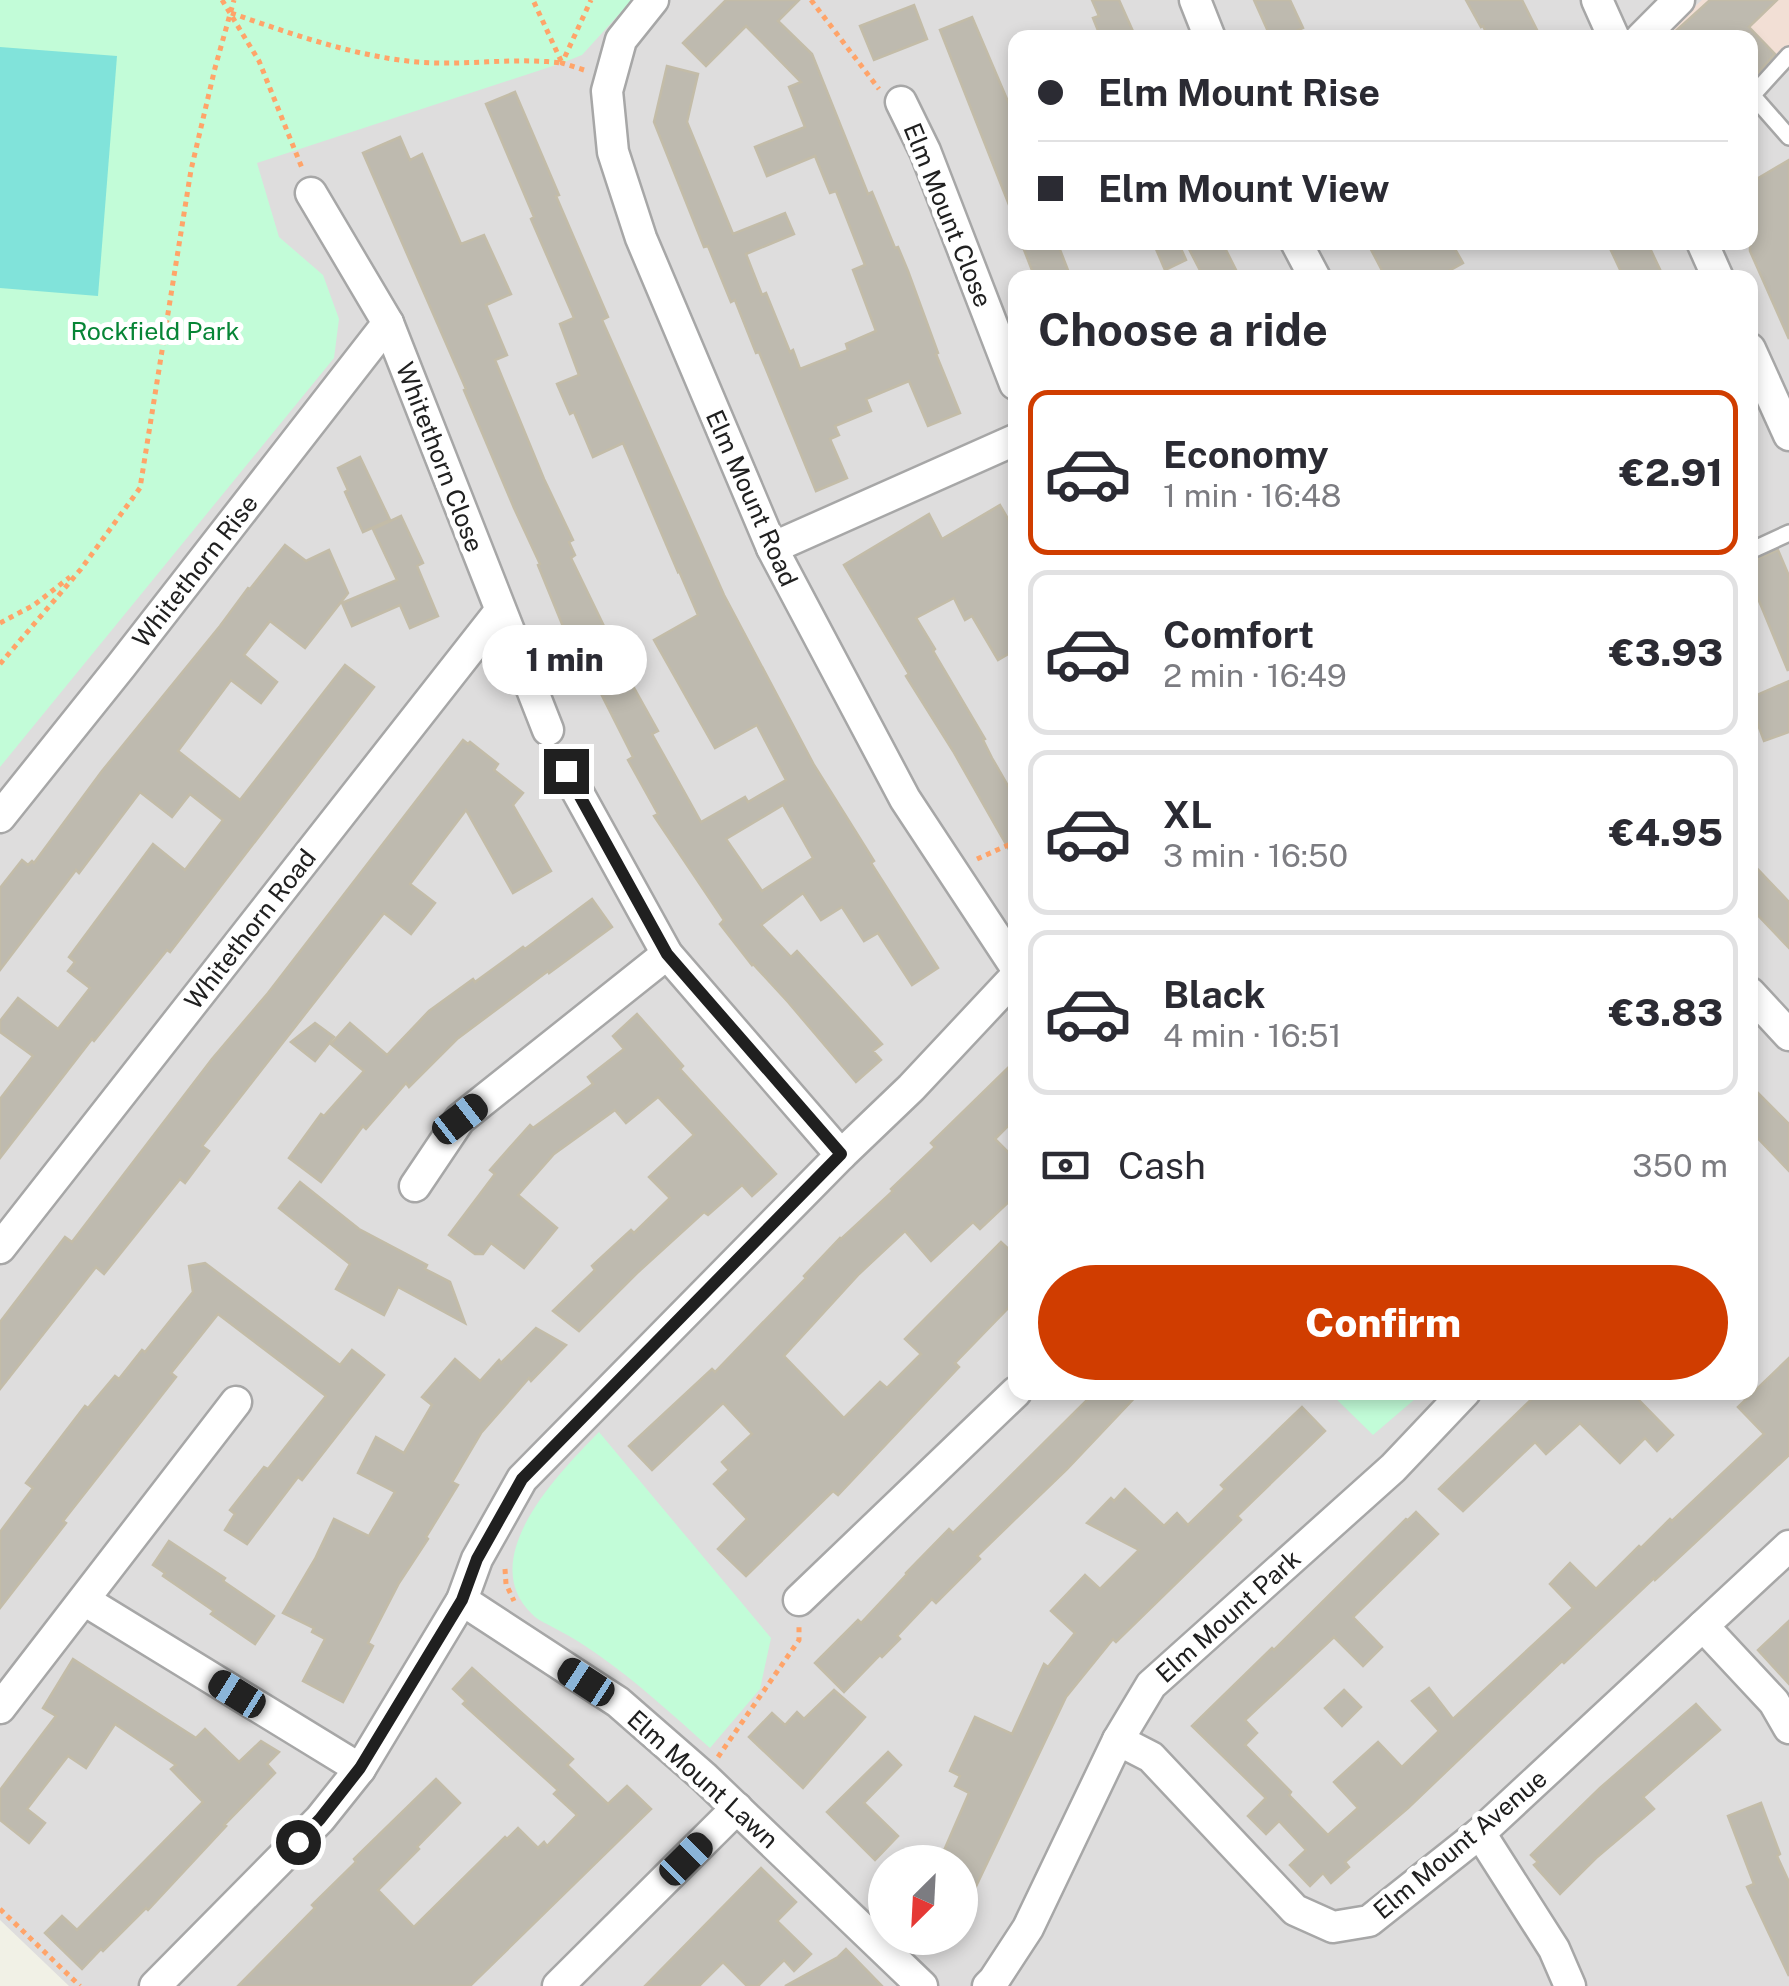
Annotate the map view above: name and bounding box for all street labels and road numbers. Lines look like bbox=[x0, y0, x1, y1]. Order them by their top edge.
street label: Elm Mount Close bbox=[897, 119, 999, 311]
street label: Whitethorn Close bbox=[390, 358, 490, 556]
street label: Elm Mount Road bbox=[700, 405, 804, 591]
street label: Whitethorn Rise bbox=[126, 489, 264, 653]
street label: Whitethorn Road bbox=[178, 843, 322, 1015]
street label: Elm Mount Park bbox=[1150, 1543, 1306, 1689]
street label: Elm Mount Lawn bbox=[622, 1704, 784, 1854]
street label: Elm Mount Avenue bbox=[1367, 1763, 1553, 1925]

